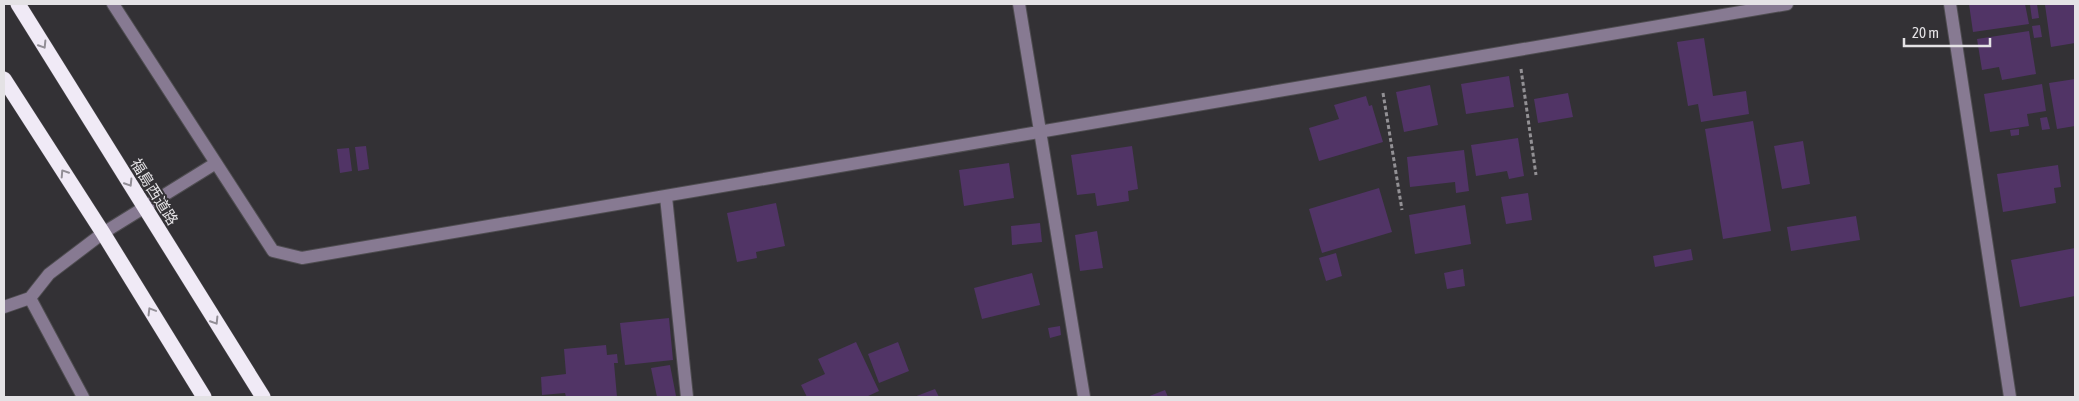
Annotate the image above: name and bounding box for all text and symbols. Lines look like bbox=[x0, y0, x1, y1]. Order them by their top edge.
scale bar bbox=[1904, 15, 1990, 47]
text: 20 m bbox=[1912, 24, 1939, 41]
one-way arrow bbox=[37, 40, 47, 49]
street label: 福島西道路 bbox=[127, 155, 182, 228]
one-way arrow bbox=[61, 170, 71, 179]
one-way arrow bbox=[122, 178, 132, 187]
one-way arrow bbox=[147, 307, 157, 316]
one-way arrow bbox=[209, 316, 218, 325]

